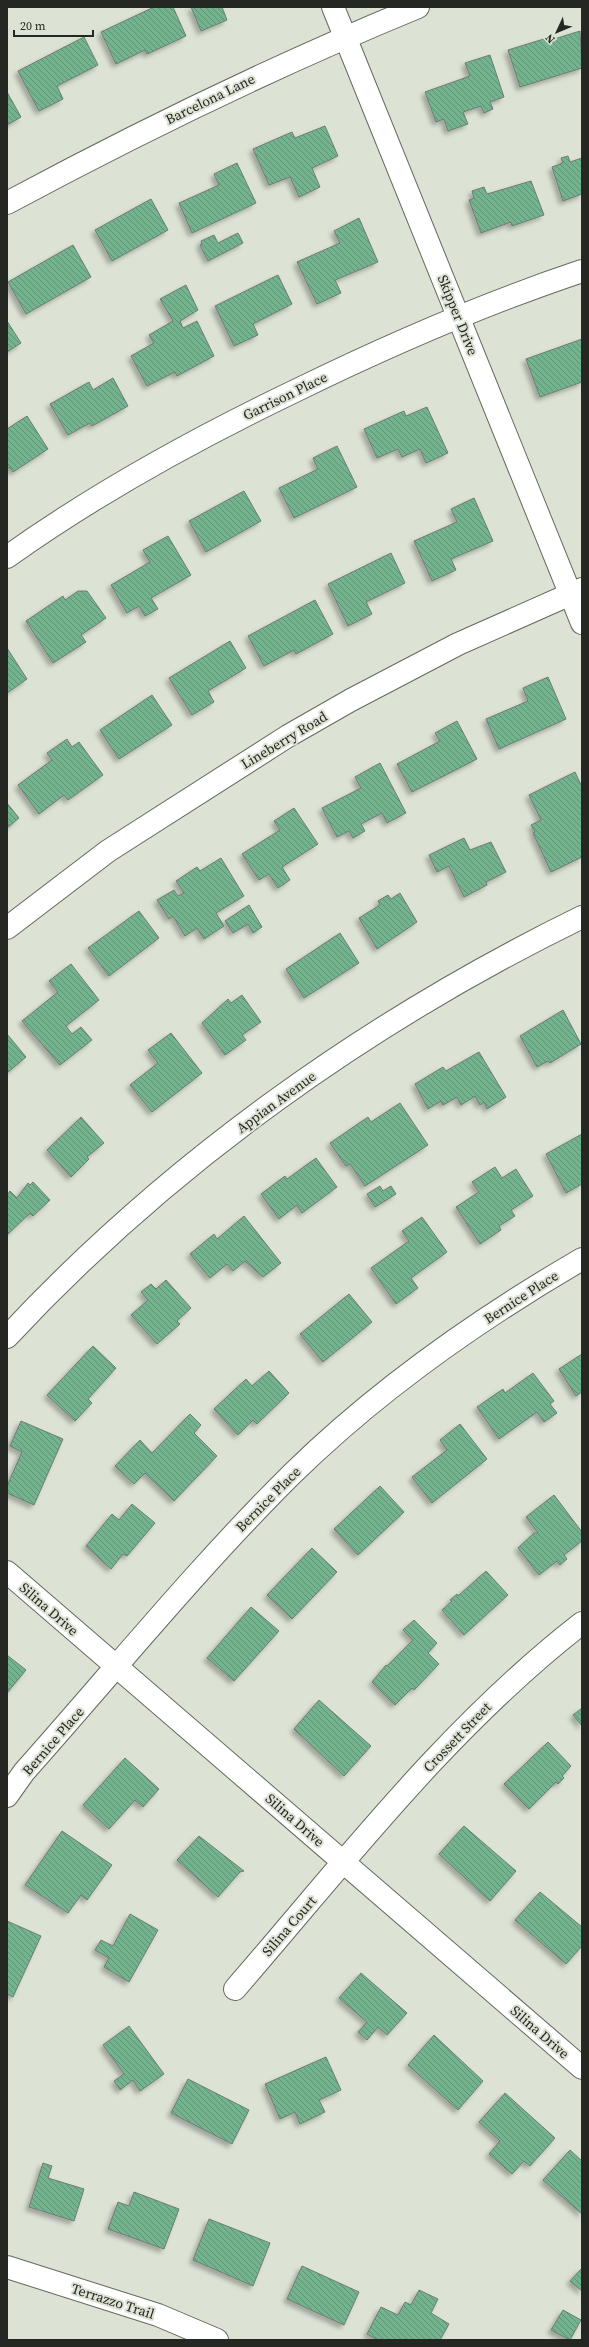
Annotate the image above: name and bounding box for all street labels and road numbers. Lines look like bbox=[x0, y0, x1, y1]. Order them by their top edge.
street label: Barcelona Lane bbox=[162, 69, 258, 129]
street label: Skipper Drive bbox=[433, 272, 483, 358]
street label: Garrison Place bbox=[239, 367, 331, 425]
street label: Lineberry Road bbox=[237, 706, 331, 774]
street label: Appian Avenue bbox=[232, 1066, 320, 1138]
street label: Bernice Place bbox=[480, 1265, 562, 1329]
street label: Bernice Place bbox=[231, 1462, 305, 1536]
street label: Silina Drive bbox=[15, 1578, 83, 1640]
street label: Crossett Street bbox=[418, 1697, 496, 1776]
street label: Bernice Place bbox=[18, 1702, 88, 1780]
street label: Silina Drive bbox=[261, 1789, 329, 1851]
street label: Silina Court bbox=[257, 1891, 321, 1960]
street label: Silina Drive bbox=[506, 2001, 574, 2063]
street label: Terrazzo Trail bbox=[69, 2278, 157, 2324]

